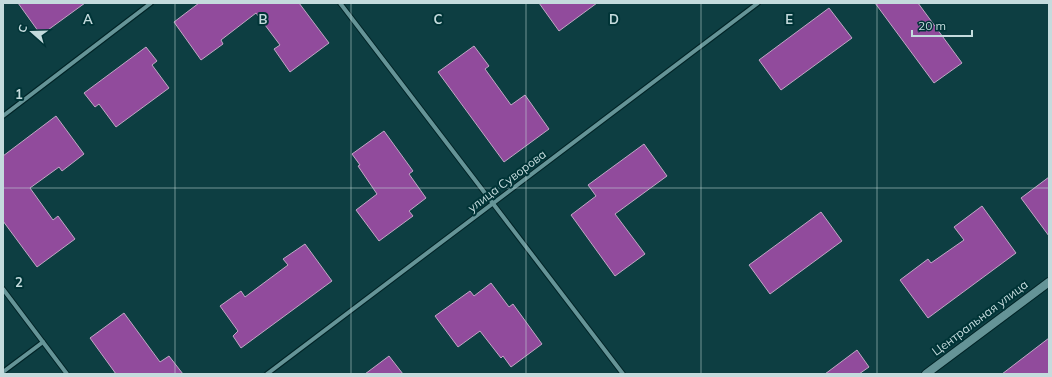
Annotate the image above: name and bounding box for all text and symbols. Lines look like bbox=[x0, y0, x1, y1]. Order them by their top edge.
text: A bbox=[83, 11, 93, 27]
text: B bbox=[259, 11, 268, 27]
text: C bbox=[434, 11, 443, 27]
text: D bbox=[609, 11, 619, 27]
text: E bbox=[785, 11, 793, 27]
north arrow bbox=[12, 12, 52, 52]
scale bar bbox=[912, 12, 972, 38]
text: 20 m bbox=[918, 18, 946, 33]
text: С bbox=[15, 22, 31, 35]
text: 1 bbox=[15, 86, 23, 102]
street label: улица Суворова bbox=[464, 146, 549, 215]
text: 2 bbox=[15, 274, 23, 290]
street label: Центральная улица bbox=[929, 277, 1031, 359]

